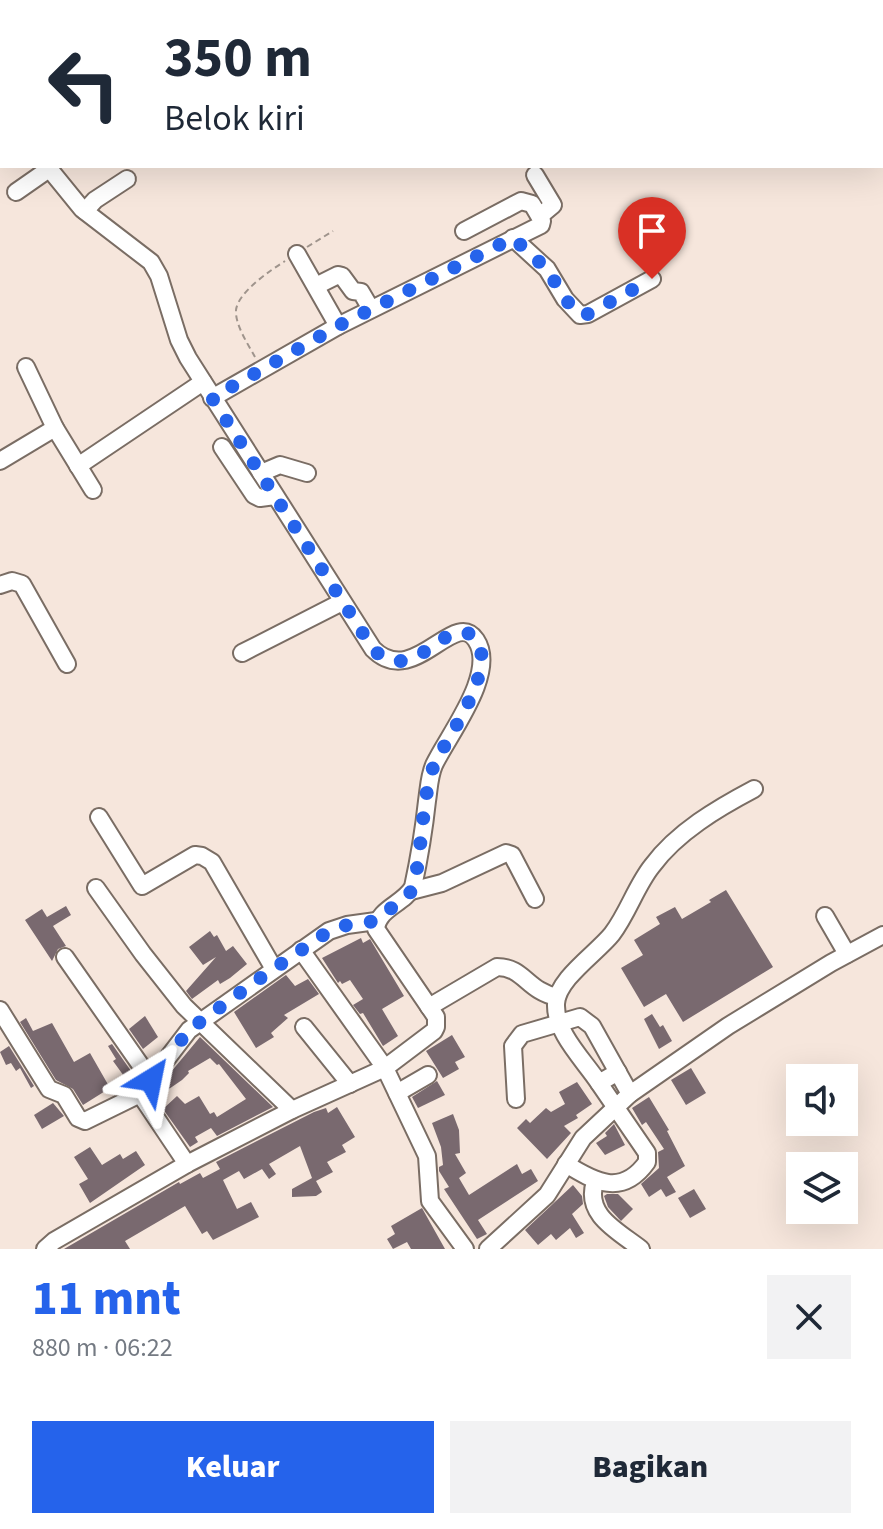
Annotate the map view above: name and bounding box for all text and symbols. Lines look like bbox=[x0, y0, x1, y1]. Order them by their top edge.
text: 350 m bbox=[164, 19, 312, 98]
icon: left bbox=[32, 32, 136, 136]
text: Belok kiri bbox=[164, 93, 305, 144]
pin bbox=[618, 197, 686, 279]
icon: arrive bbox=[630, 209, 674, 253]
position arrow bbox=[109, 1038, 193, 1122]
map controls bbox=[786, 1064, 858, 1224]
button: sound bbox=[786, 1064, 858, 1136]
button: layers bbox=[786, 1152, 858, 1224]
text: 11 mnt bbox=[32, 1265, 181, 1333]
button: close bbox=[767, 1275, 851, 1359]
text: 880 m · 06:22 bbox=[32, 1329, 173, 1366]
button: Keluar bbox=[32, 1421, 434, 1513]
button: Bagikan bbox=[450, 1421, 851, 1513]

